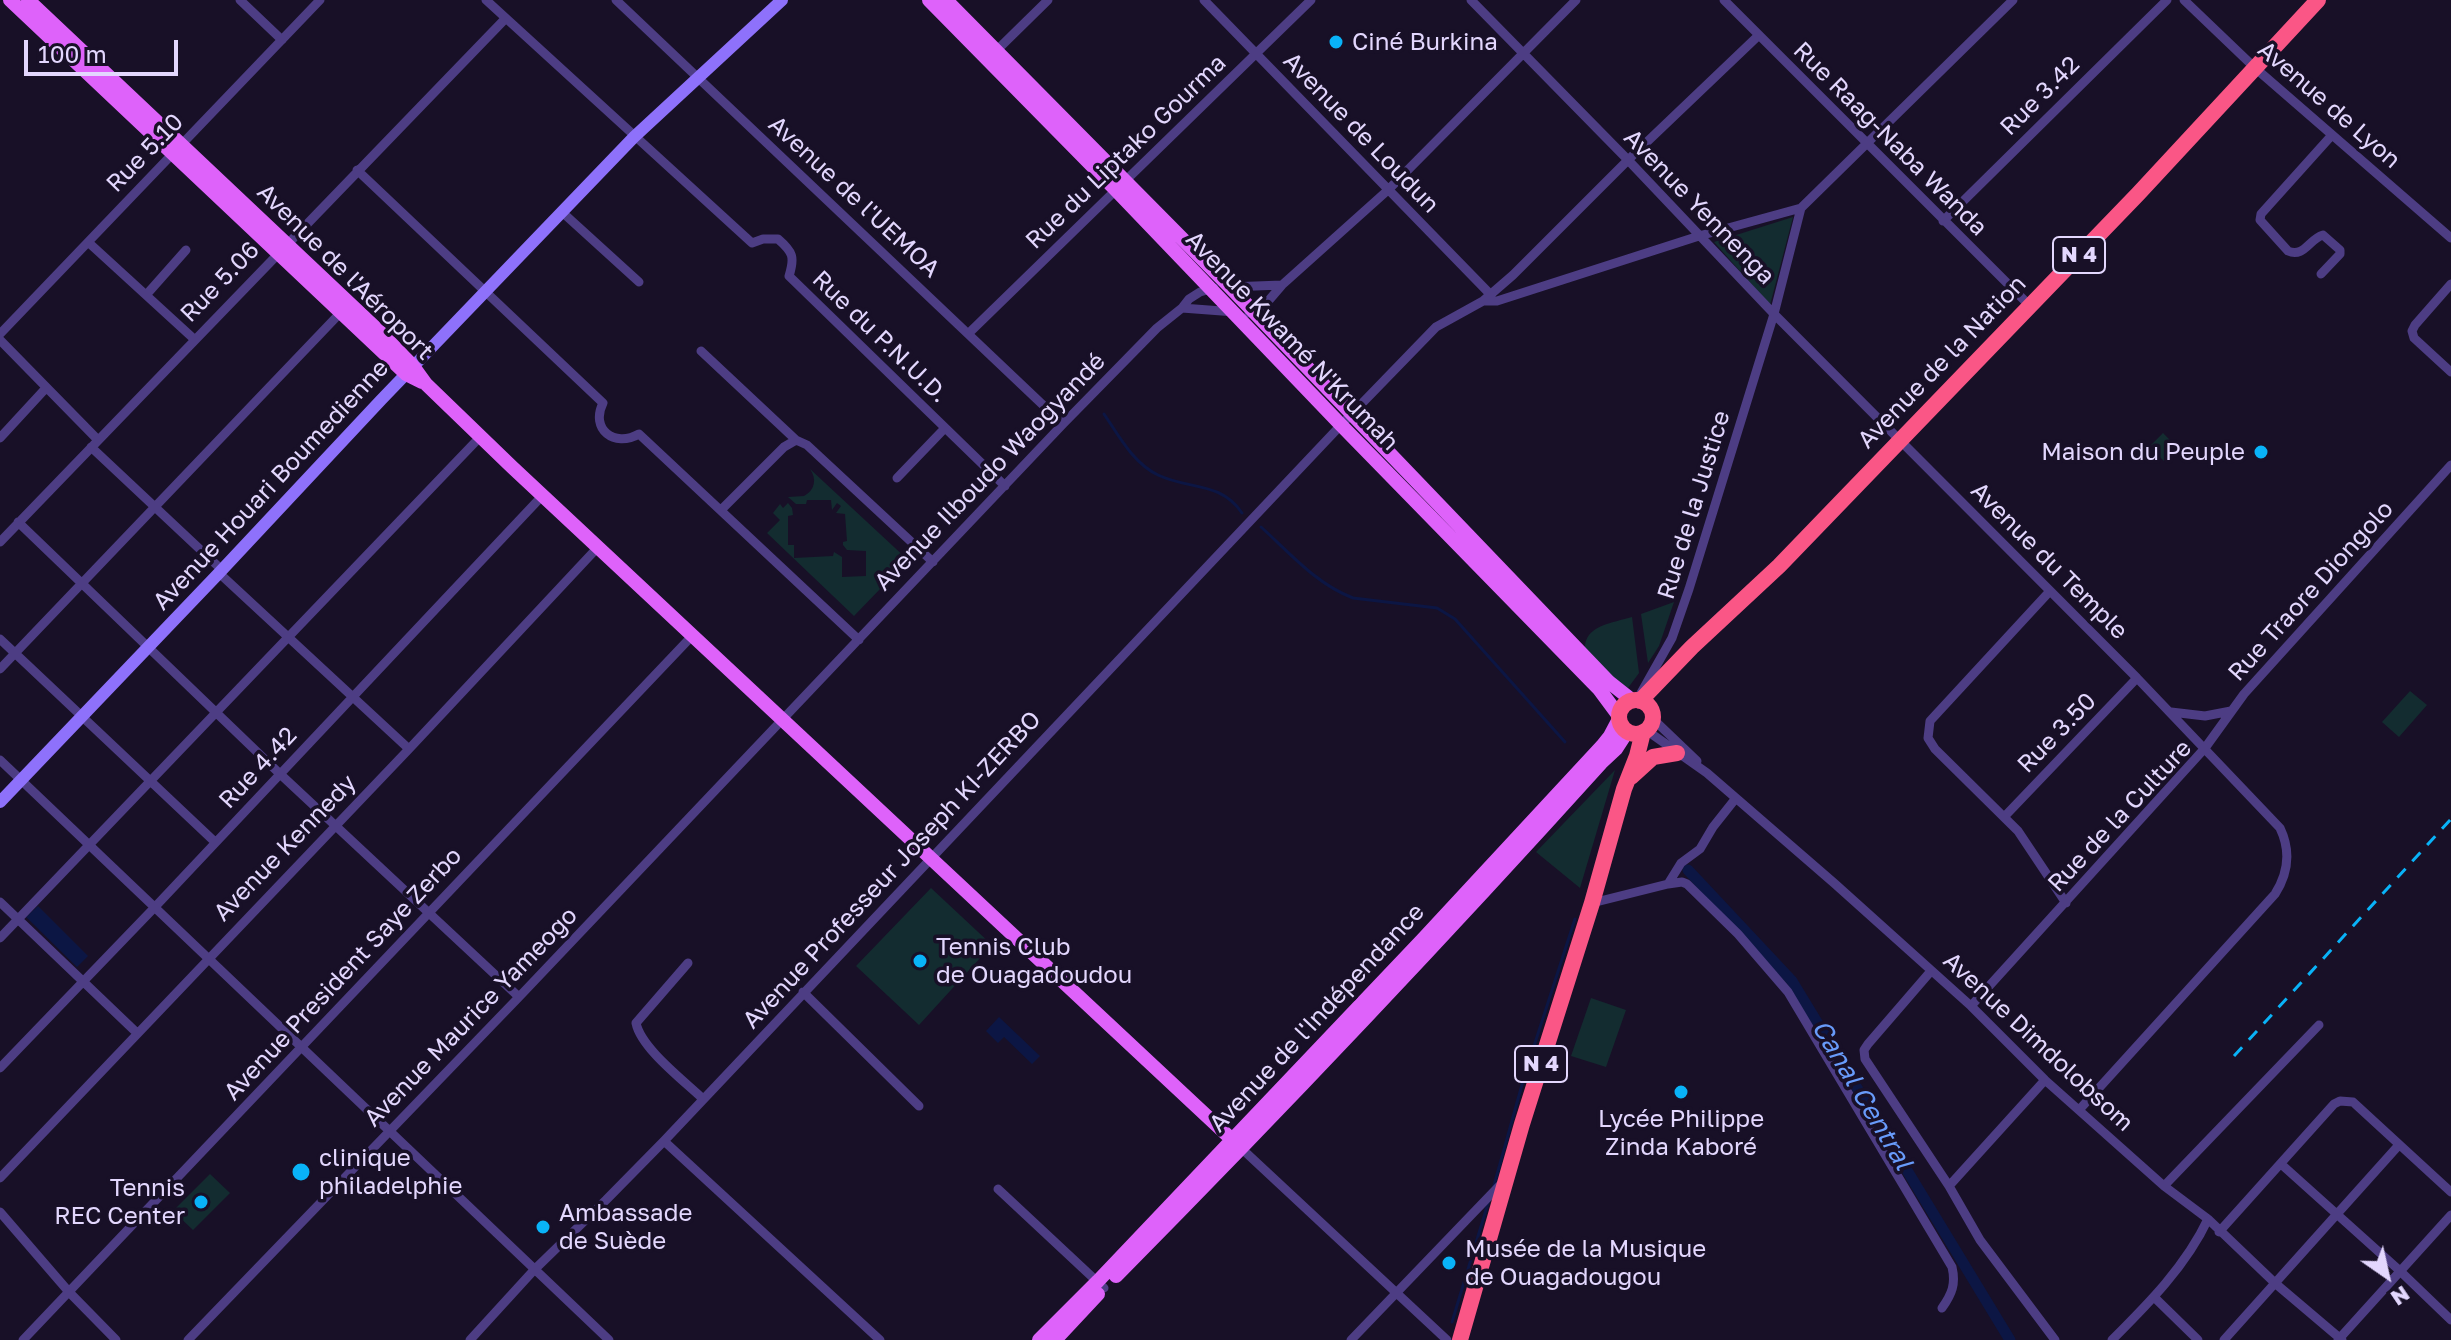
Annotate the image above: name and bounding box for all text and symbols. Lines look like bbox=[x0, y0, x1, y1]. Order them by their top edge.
scale bar bbox=[28, 24, 182, 74]
place label: Ciné Burkina bbox=[1352, 28, 1498, 56]
marker: Ciné Burkina bbox=[1327, 33, 1345, 51]
street label: Avenue de Lyon bbox=[2252, 35, 2406, 175]
street label: Rue Raag-Naba Wanda bbox=[1787, 36, 1993, 242]
text: 100 m bbox=[38, 39, 107, 68]
street label: Avenue de Loudun bbox=[1277, 47, 1445, 219]
street label: Rue du Liptako Gourma bbox=[1020, 49, 1232, 255]
street label: Rue 3.42 bbox=[1994, 50, 2086, 142]
street label: Rue 5.10 bbox=[101, 108, 189, 198]
street label: Avenue de l'UEMOA bbox=[762, 110, 946, 284]
street label: Avenue Yennenga bbox=[1618, 123, 1780, 291]
street label: Avenue de l'Aéroport bbox=[251, 178, 439, 366]
street label: Avenue Kwamé N'Krumah bbox=[1180, 225, 1404, 457]
street label: Rue 5.06 bbox=[175, 236, 265, 328]
road number: N 4 bbox=[2053, 237, 2105, 273]
street label: Rue du P.N.U.D. bbox=[806, 265, 954, 409]
street label: Avenue de la Nation bbox=[1852, 269, 2032, 455]
street label: Avenue Ilboudo Waogyandé bbox=[869, 347, 1111, 597]
street label: Avenue Houari Boumedienne bbox=[147, 354, 395, 616]
street label: Rue de la Justice bbox=[1652, 407, 1736, 603]
place label: Maison du Peuple bbox=[2041, 438, 2245, 466]
marker: Maison du Peuple bbox=[2252, 443, 2270, 461]
street label: Avenue du Temple bbox=[1965, 477, 2133, 645]
street label: Rue Traore Diongolo bbox=[2223, 495, 2399, 687]
street label: Rue 3.50 bbox=[2012, 687, 2102, 779]
street label: Avenue Professeur Joseph KI-ZERBO bbox=[737, 705, 1047, 1035]
street label: Rue 4.42 bbox=[213, 721, 303, 815]
street label: Rue de la Culture bbox=[2042, 734, 2198, 898]
street label: Avenue Kennedy bbox=[208, 769, 362, 927]
street label: Avenue President Saye Zerbo bbox=[218, 842, 468, 1106]
street label: Avenue de l'Indépendance bbox=[1204, 898, 1430, 1138]
street label: Avenue Maurice Yameogo bbox=[359, 901, 583, 1133]
place label: Tennis Club de Ouagadoudou bbox=[936, 933, 1132, 989]
street label: Avenue Dimdolobsom bbox=[1937, 946, 2139, 1138]
marker: Tennis Club de Ouagadoudou bbox=[911, 952, 929, 970]
water label: Canal Central bbox=[1805, 1014, 1919, 1176]
road number: N 4 bbox=[1515, 1046, 1567, 1082]
marker: Lycée Philippe Zinda Kaboré bbox=[1672, 1083, 1690, 1101]
place label: Lycée Philippe Zinda Kaboré bbox=[1598, 1105, 1764, 1161]
place label: clinique philadelphie bbox=[319, 1144, 462, 1200]
marker: clinique philadelphie bbox=[290, 1161, 312, 1183]
place label: Tennis REC Center bbox=[54, 1174, 185, 1230]
marker: Tennis REC Center bbox=[192, 1193, 210, 1211]
place label: Ambassade de Suède bbox=[559, 1199, 692, 1255]
marker: Ambassade de Suède bbox=[534, 1218, 552, 1236]
place label: Musée de la Musique de Ouagadougou bbox=[1465, 1235, 1706, 1291]
north arrow bbox=[2347, 1236, 2427, 1316]
marker: Musée de la Musique de Ouagadougou bbox=[1440, 1254, 1458, 1272]
text: N bbox=[2386, 1280, 2415, 1312]

